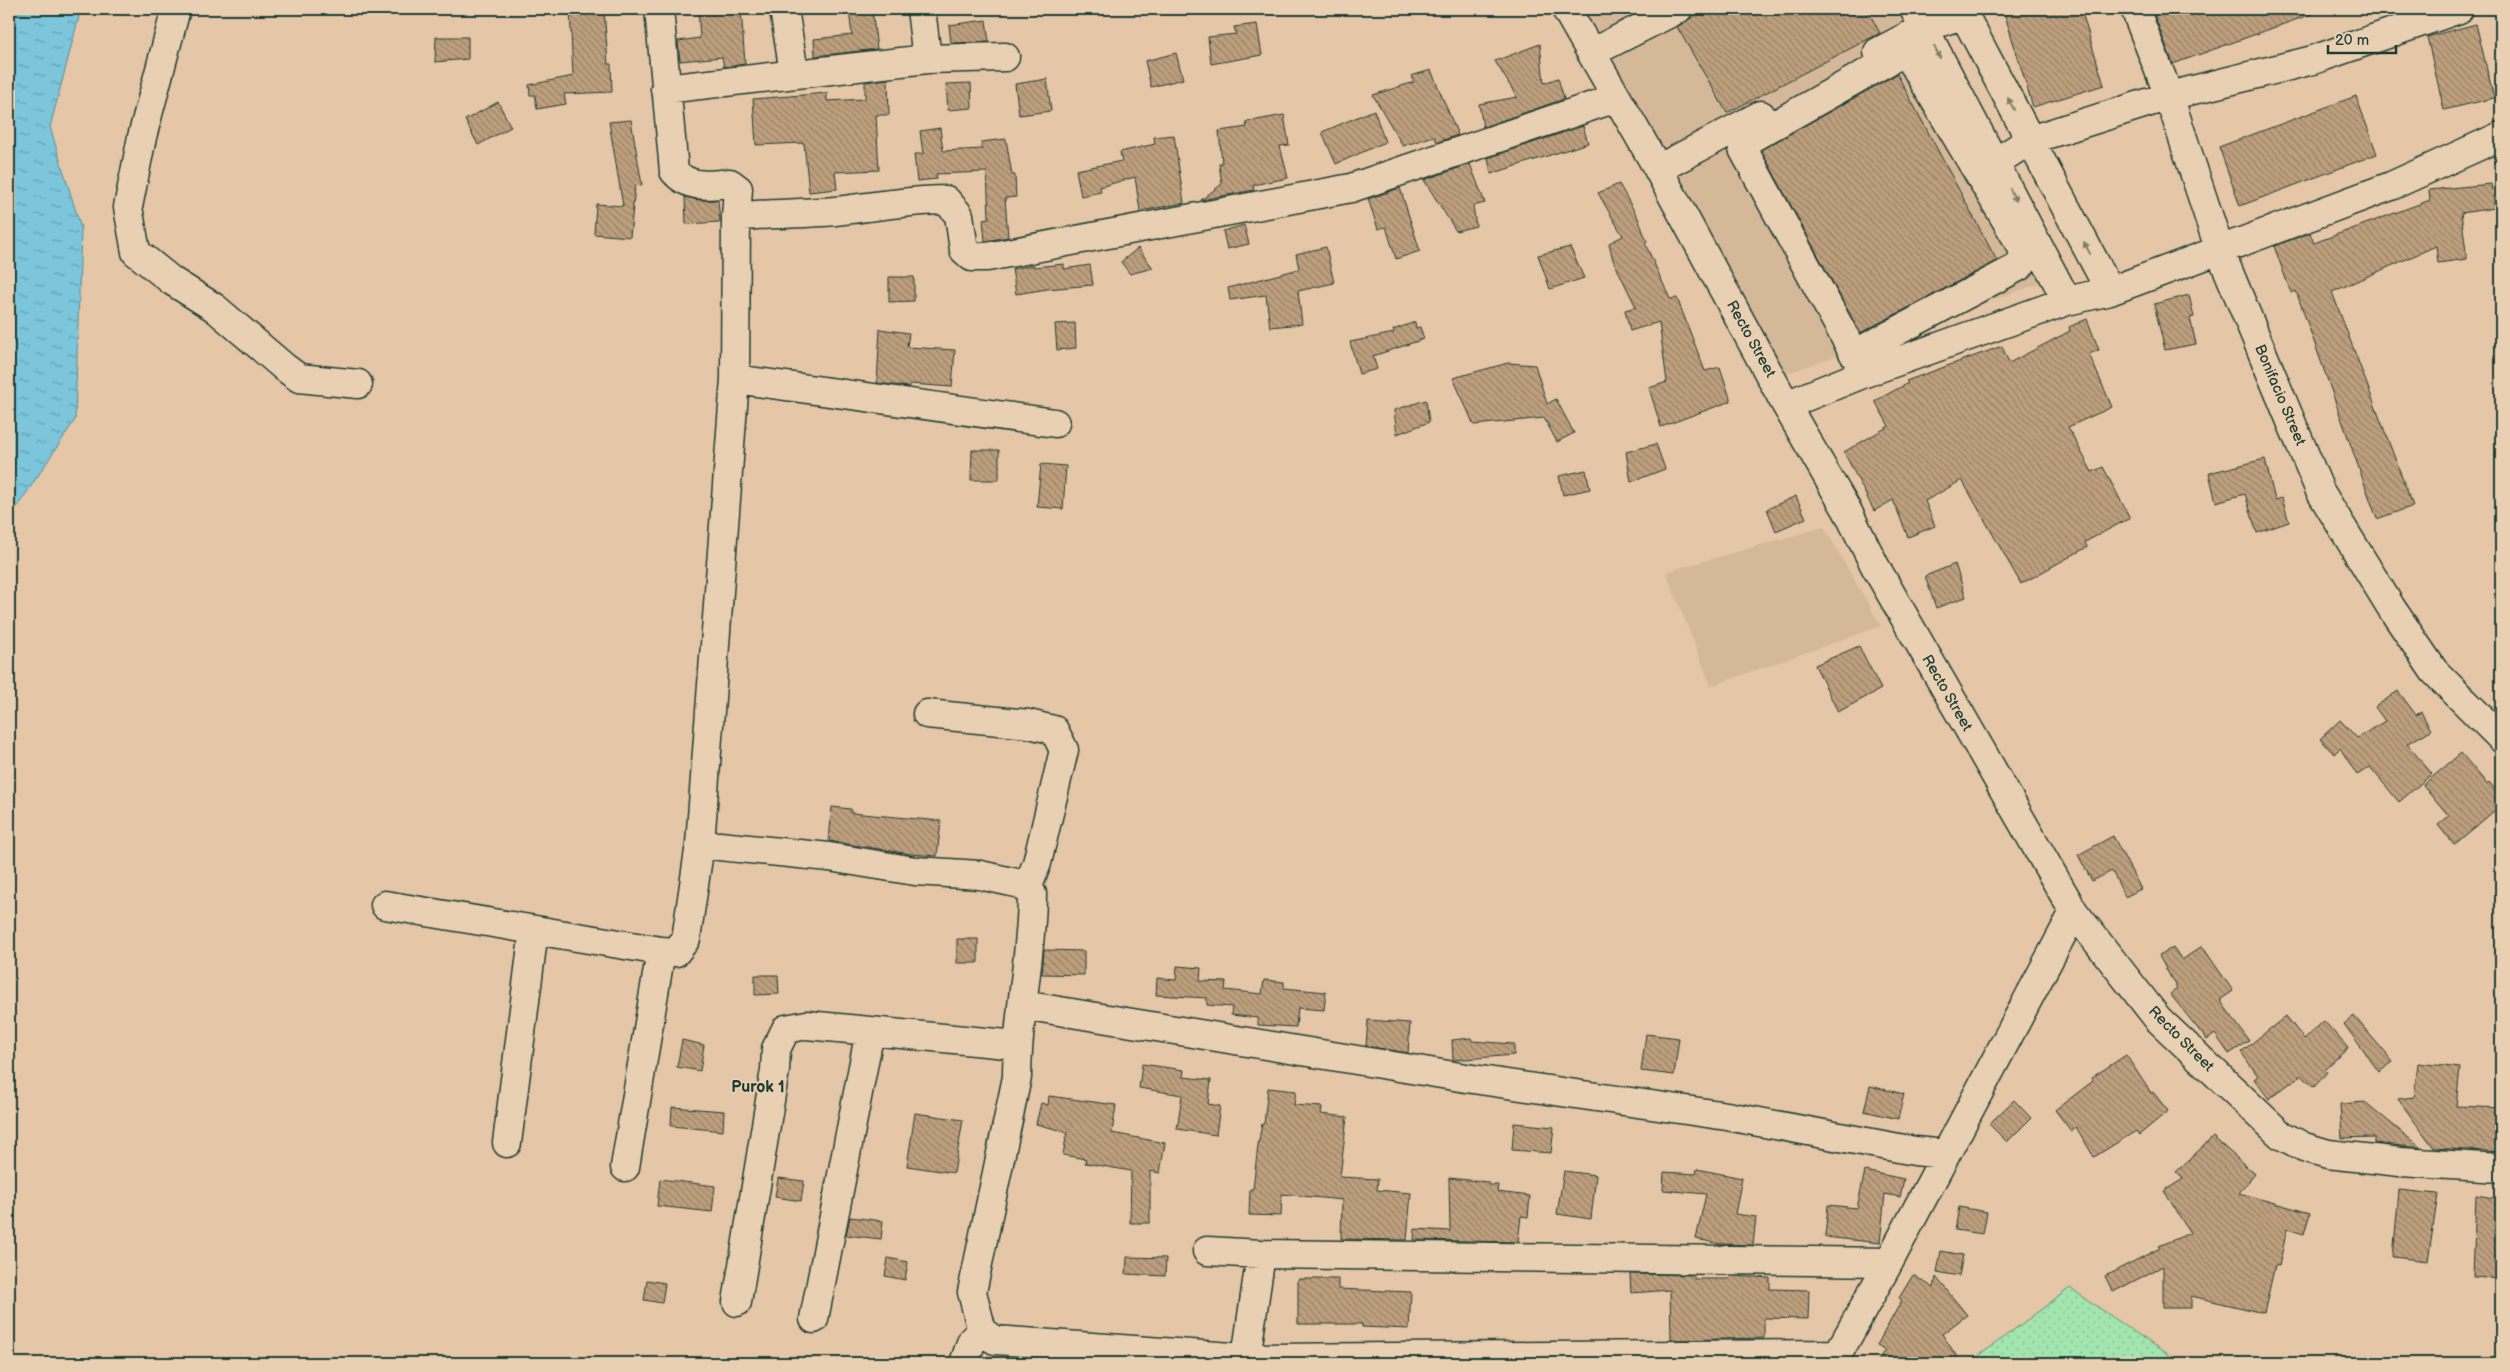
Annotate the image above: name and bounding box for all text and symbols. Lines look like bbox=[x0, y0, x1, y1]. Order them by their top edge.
scale bar bbox=[2328, 22, 2395, 54]
text: 20 m bbox=[2335, 31, 2369, 50]
one-way arrow bbox=[1933, 45, 1941, 59]
one-way arrow bbox=[2007, 97, 2016, 111]
one-way arrow bbox=[2009, 188, 2017, 203]
one-way arrow bbox=[2083, 240, 2091, 255]
street label: Recto Street bbox=[1722, 297, 1780, 381]
street label: Bonifacio Street bbox=[2250, 341, 2310, 449]
street label: Recto Street bbox=[1917, 651, 1977, 735]
street label: Recto Street bbox=[2144, 1002, 2218, 1076]
district label: Purok 1 bbox=[731, 1078, 785, 1097]

